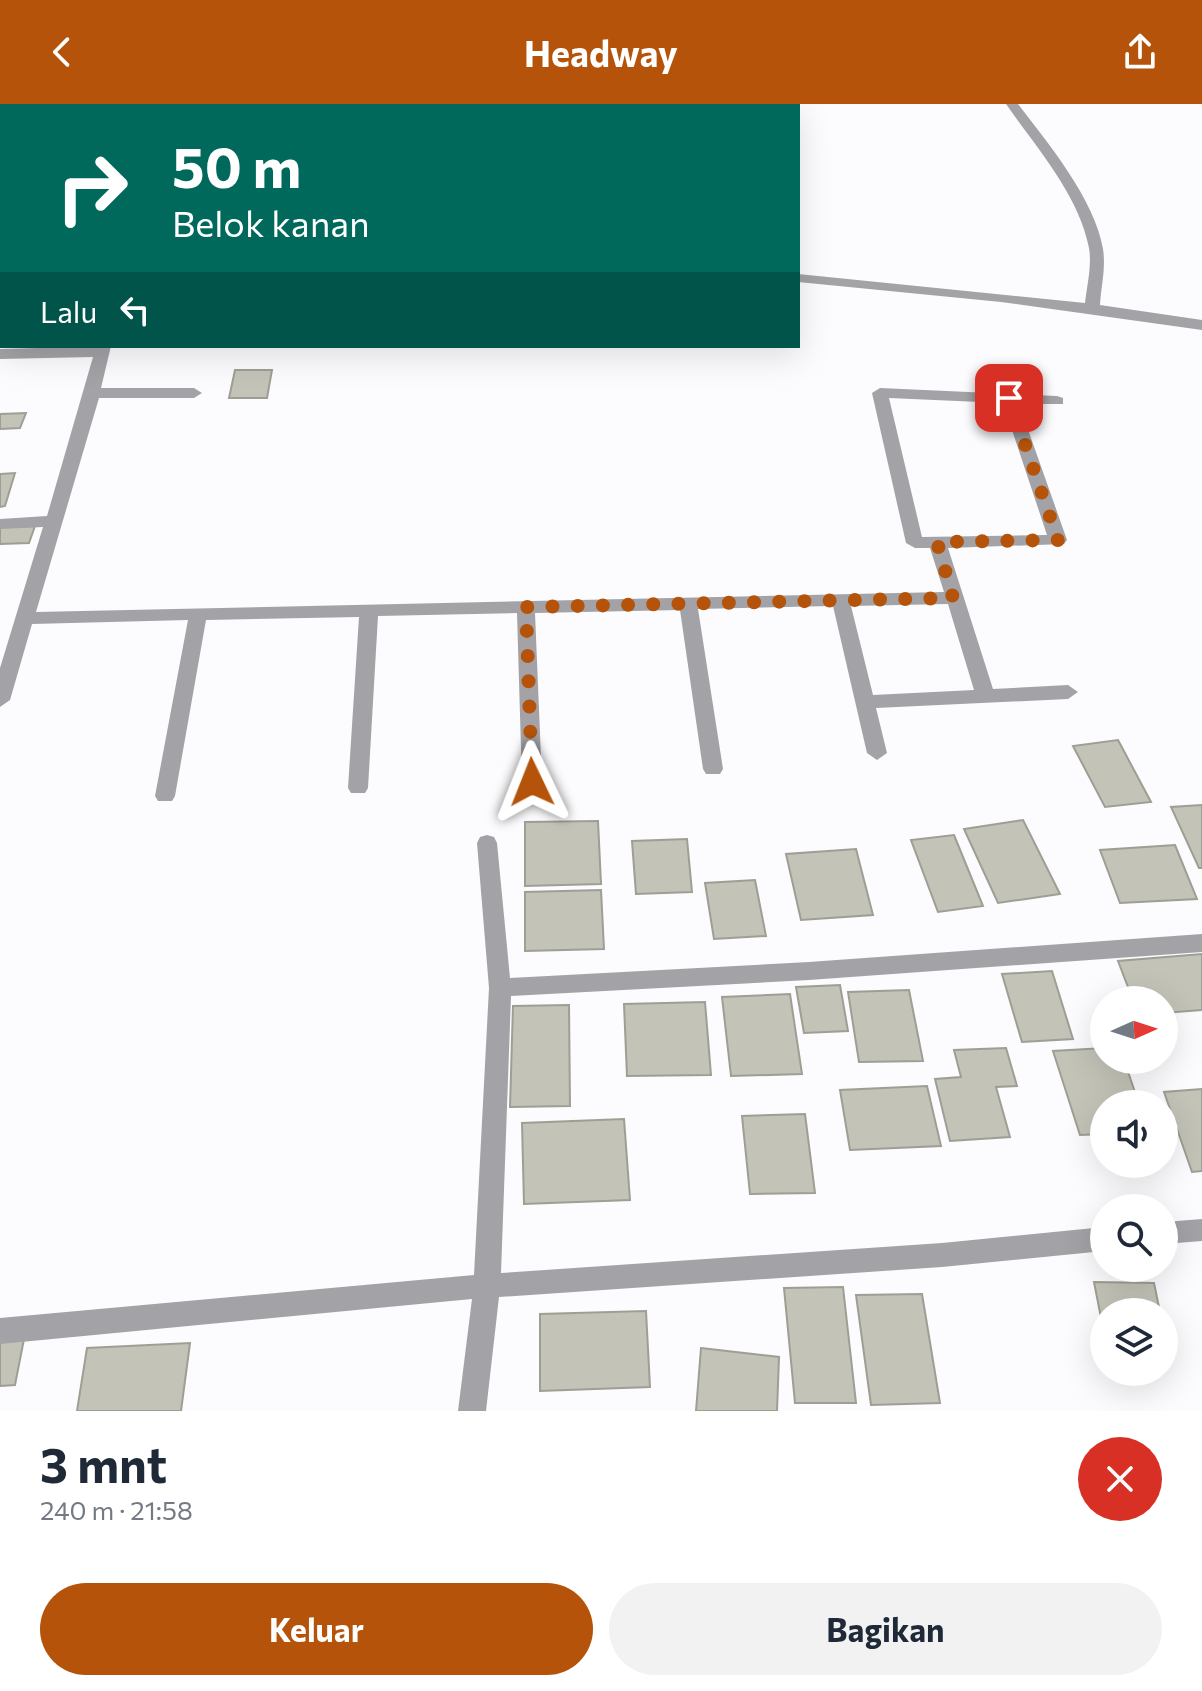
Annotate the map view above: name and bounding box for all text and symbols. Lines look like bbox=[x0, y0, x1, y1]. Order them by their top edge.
icon: back bbox=[40, 30, 84, 74]
text: Headway bbox=[524, 30, 678, 74]
icon: share bbox=[1118, 30, 1162, 74]
text: 50 m bbox=[172, 131, 301, 200]
icon: right bbox=[40, 136, 144, 240]
text: Belok kanan bbox=[172, 200, 370, 244]
icon: left bbox=[113, 288, 157, 332]
text: Lalu bbox=[40, 292, 97, 329]
pin bbox=[975, 364, 1043, 432]
icon: arrive bbox=[987, 376, 1031, 420]
position arrow bbox=[490, 740, 574, 824]
north arrow bbox=[1090, 986, 1178, 1074]
map controls bbox=[1090, 986, 1178, 1386]
button: sound bbox=[1090, 1090, 1178, 1178]
button: search bbox=[1090, 1194, 1178, 1282]
button: layers bbox=[1090, 1298, 1178, 1386]
text: 3 mnt bbox=[40, 1434, 167, 1493]
button: close bbox=[1078, 1437, 1162, 1521]
text: 240 m · 21:58 bbox=[40, 1494, 193, 1525]
button: Keluar bbox=[40, 1583, 593, 1675]
button: Bagikan bbox=[609, 1583, 1162, 1675]

